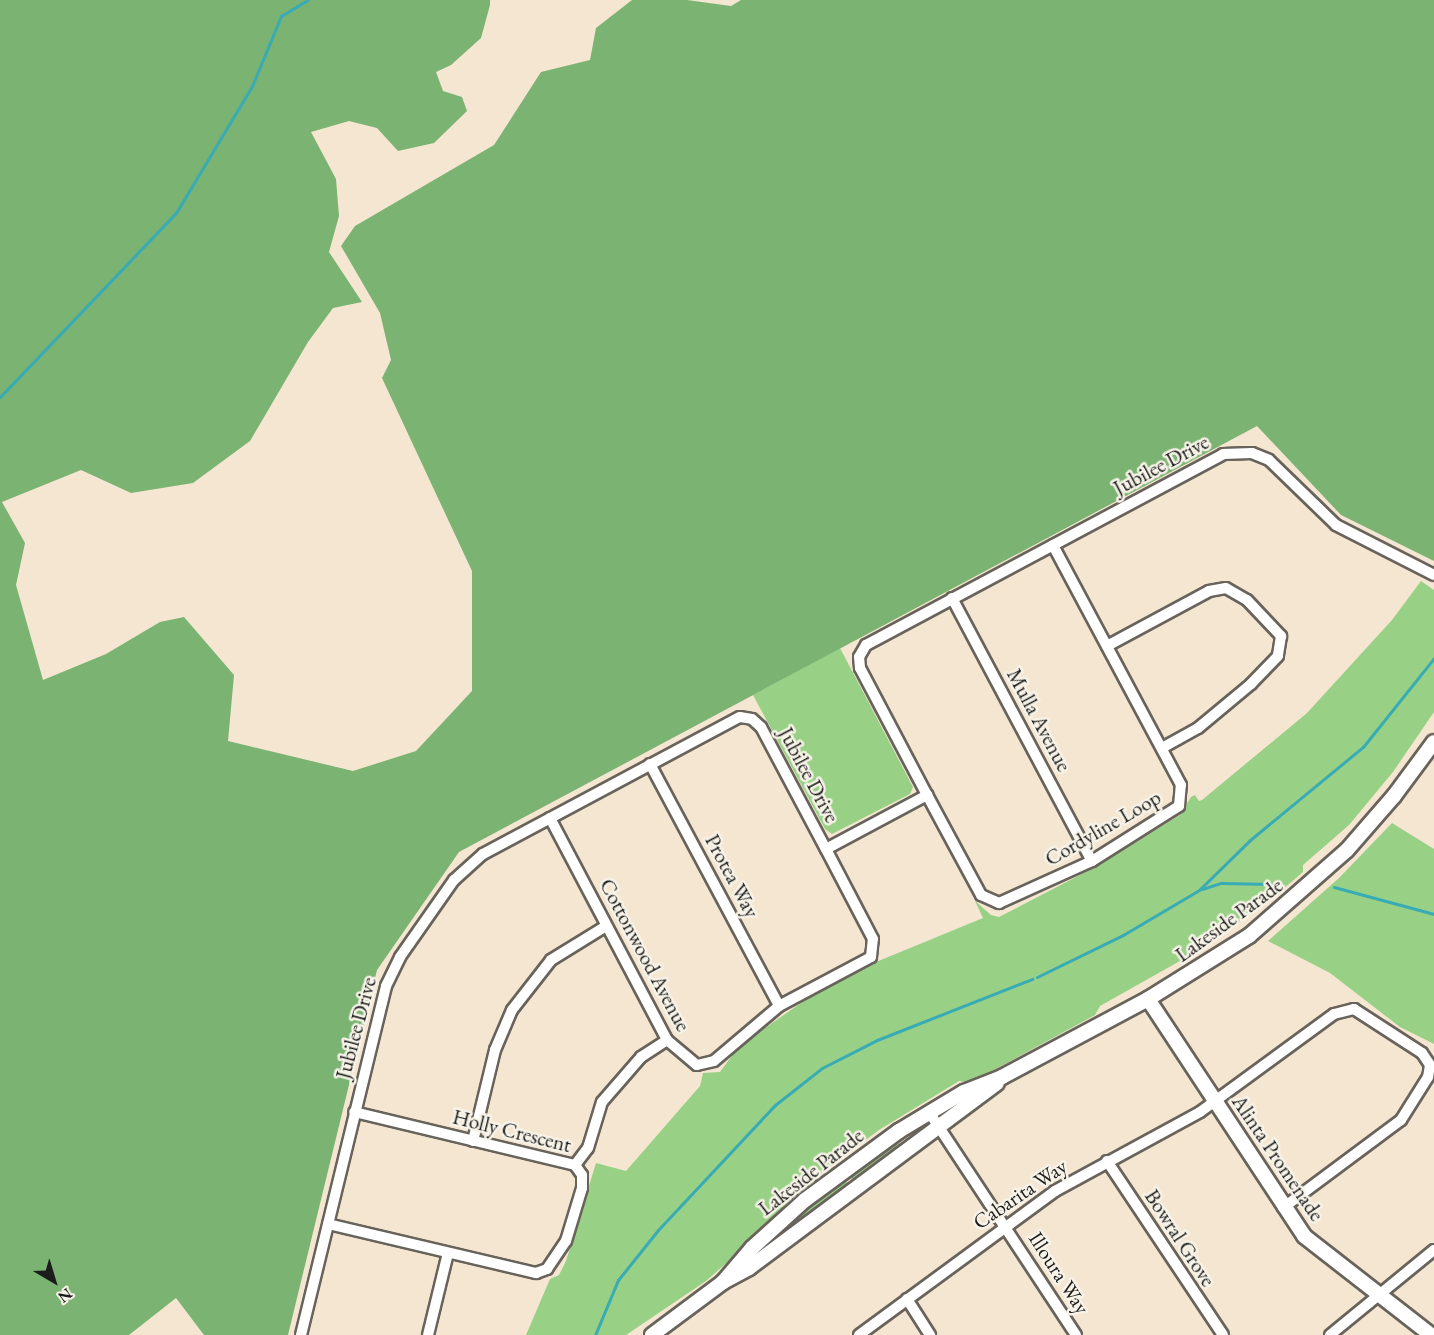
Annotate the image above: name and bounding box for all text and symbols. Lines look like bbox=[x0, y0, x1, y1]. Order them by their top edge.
street label: Jubilee Drive bbox=[1109, 429, 1213, 501]
street label: Mulla Avenue bbox=[1001, 664, 1077, 776]
street label: Jubilee Drive bbox=[773, 723, 845, 827]
street label: Cordyline Loop bbox=[1041, 785, 1165, 871]
street label: Protea Way bbox=[700, 830, 764, 922]
street label: Lakeside Parade bbox=[1170, 873, 1288, 967]
street label: Cottonwood Avenue bbox=[594, 874, 696, 1036]
street label: Jubilee Drive bbox=[330, 974, 382, 1082]
street label: Alinta Promenade bbox=[1227, 1090, 1329, 1226]
street label: Holly Crescent bbox=[450, 1104, 574, 1158]
street label: Lakeside Parade bbox=[753, 1123, 869, 1221]
street label: Cabarita Way bbox=[968, 1153, 1072, 1235]
street label: Bowral Grove bbox=[1139, 1185, 1221, 1291]
street label: Illoura Way bbox=[1023, 1227, 1095, 1319]
north arrow bbox=[24, 1251, 84, 1311]
text: N bbox=[54, 1283, 77, 1308]

